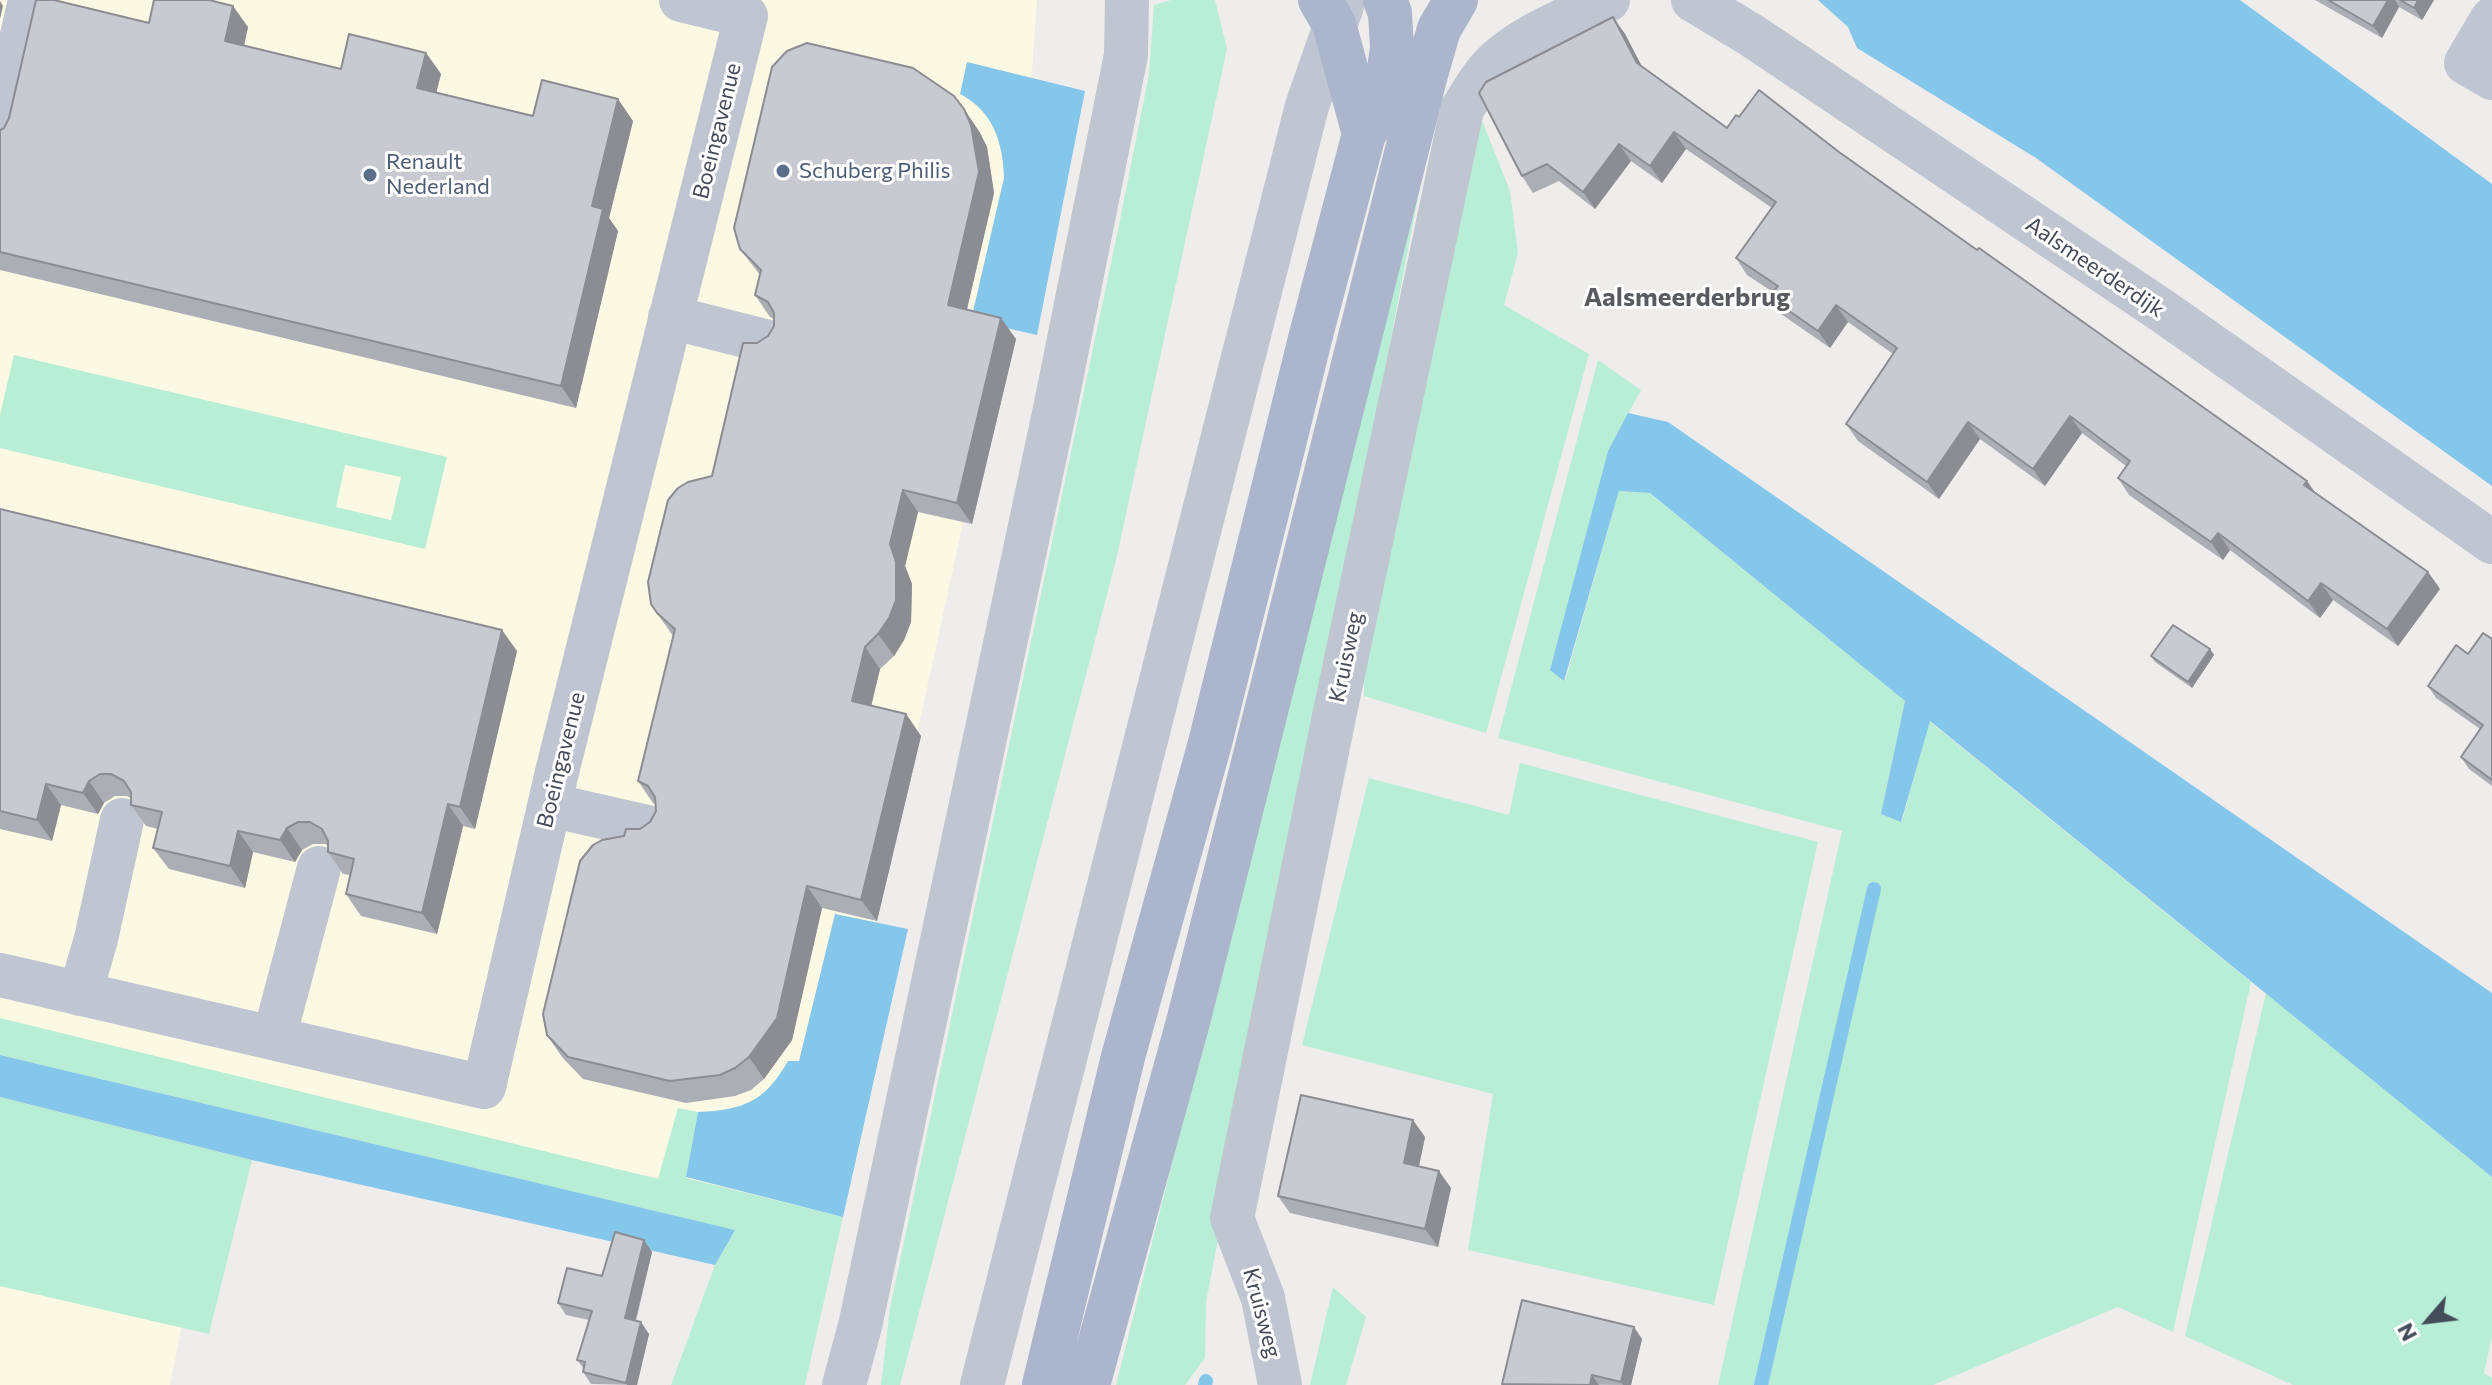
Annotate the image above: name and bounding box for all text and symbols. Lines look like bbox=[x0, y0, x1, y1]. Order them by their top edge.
street label: Boeingavenue bbox=[687, 60, 747, 202]
place label: Renault Nederland bbox=[386, 149, 490, 200]
place label: Schuberg Philis bbox=[799, 158, 951, 184]
marker: Schuberg Philis bbox=[774, 162, 792, 180]
marker: Renault Nederland bbox=[361, 166, 379, 184]
street label: Aalsmeerderdijk bbox=[2021, 211, 2169, 323]
district label: Aalsmeerderbrug bbox=[1584, 281, 1790, 313]
street label: Kruisweg bbox=[1324, 609, 1368, 705]
street label: Boeingavenue bbox=[531, 689, 591, 831]
street label: Kruisweg bbox=[1237, 1265, 1287, 1361]
north arrow bbox=[2388, 1281, 2468, 1361]
text: N bbox=[2391, 1319, 2422, 1346]

